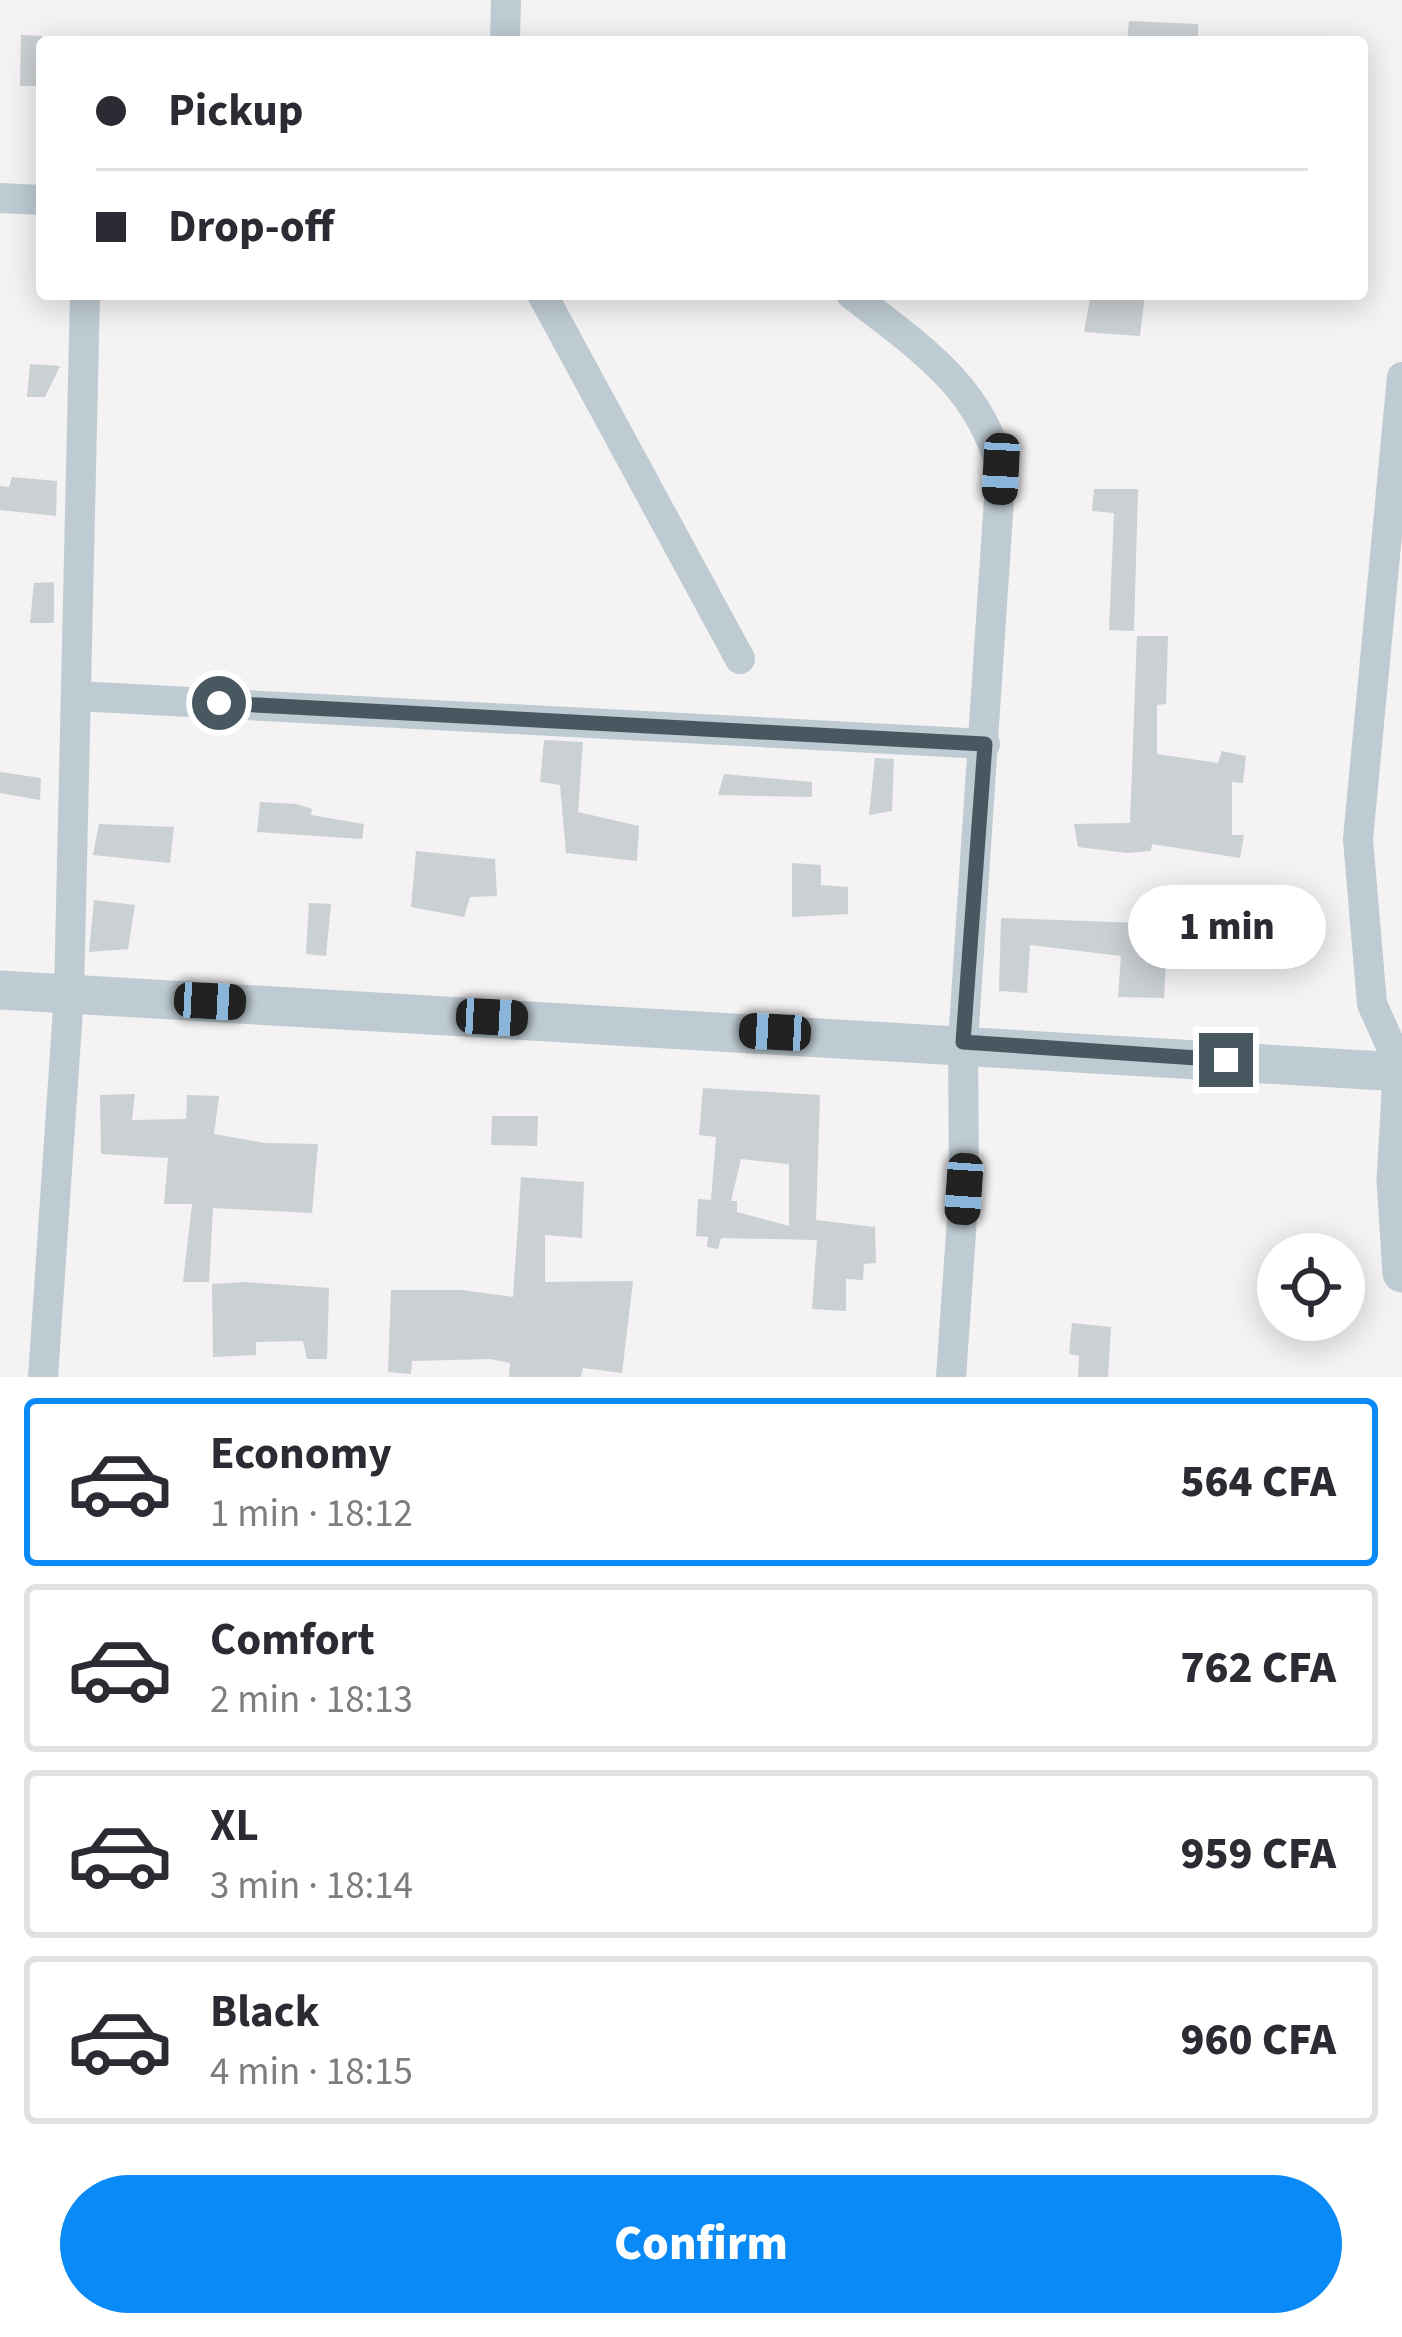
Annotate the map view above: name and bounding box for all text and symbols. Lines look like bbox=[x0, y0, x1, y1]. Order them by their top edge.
text: Pickup bbox=[168, 79, 304, 143]
text: Drop-off bbox=[168, 195, 334, 259]
car bbox=[981, 432, 1021, 506]
route start bbox=[192, 676, 246, 730]
callout: 1 min bbox=[1127, 886, 1325, 970]
text: 1 min bbox=[1179, 899, 1275, 955]
car bbox=[173, 981, 247, 1021]
car bbox=[455, 997, 529, 1037]
car bbox=[738, 1012, 812, 1052]
route end bbox=[1199, 1033, 1253, 1087]
car bbox=[944, 1152, 984, 1226]
map controls bbox=[1257, 1233, 1365, 1341]
button: locate bbox=[1257, 1233, 1365, 1341]
text: Economy bbox=[210, 1422, 392, 1486]
icon: car bbox=[66, 1428, 174, 1536]
text: 564 CFA bbox=[1181, 1450, 1336, 1514]
text: 1 min · 18:12 bbox=[210, 1486, 413, 1542]
text: Comfort bbox=[210, 1608, 375, 1672]
icon: car bbox=[66, 1614, 174, 1722]
text: 762 CFA bbox=[1181, 1636, 1336, 1700]
text: 2 min · 18:13 bbox=[210, 1672, 413, 1728]
text: XL bbox=[210, 1794, 259, 1858]
icon: car bbox=[66, 1800, 174, 1908]
text: 959 CFA bbox=[1181, 1822, 1336, 1886]
text: 3 min · 18:14 bbox=[210, 1858, 413, 1914]
text: Black bbox=[210, 1980, 320, 2044]
icon: car bbox=[66, 1986, 174, 2094]
text: 960 CFA bbox=[1181, 2008, 1336, 2072]
text: 4 min · 18:15 bbox=[210, 2044, 413, 2100]
button: Confirm bbox=[60, 2175, 1342, 2313]

